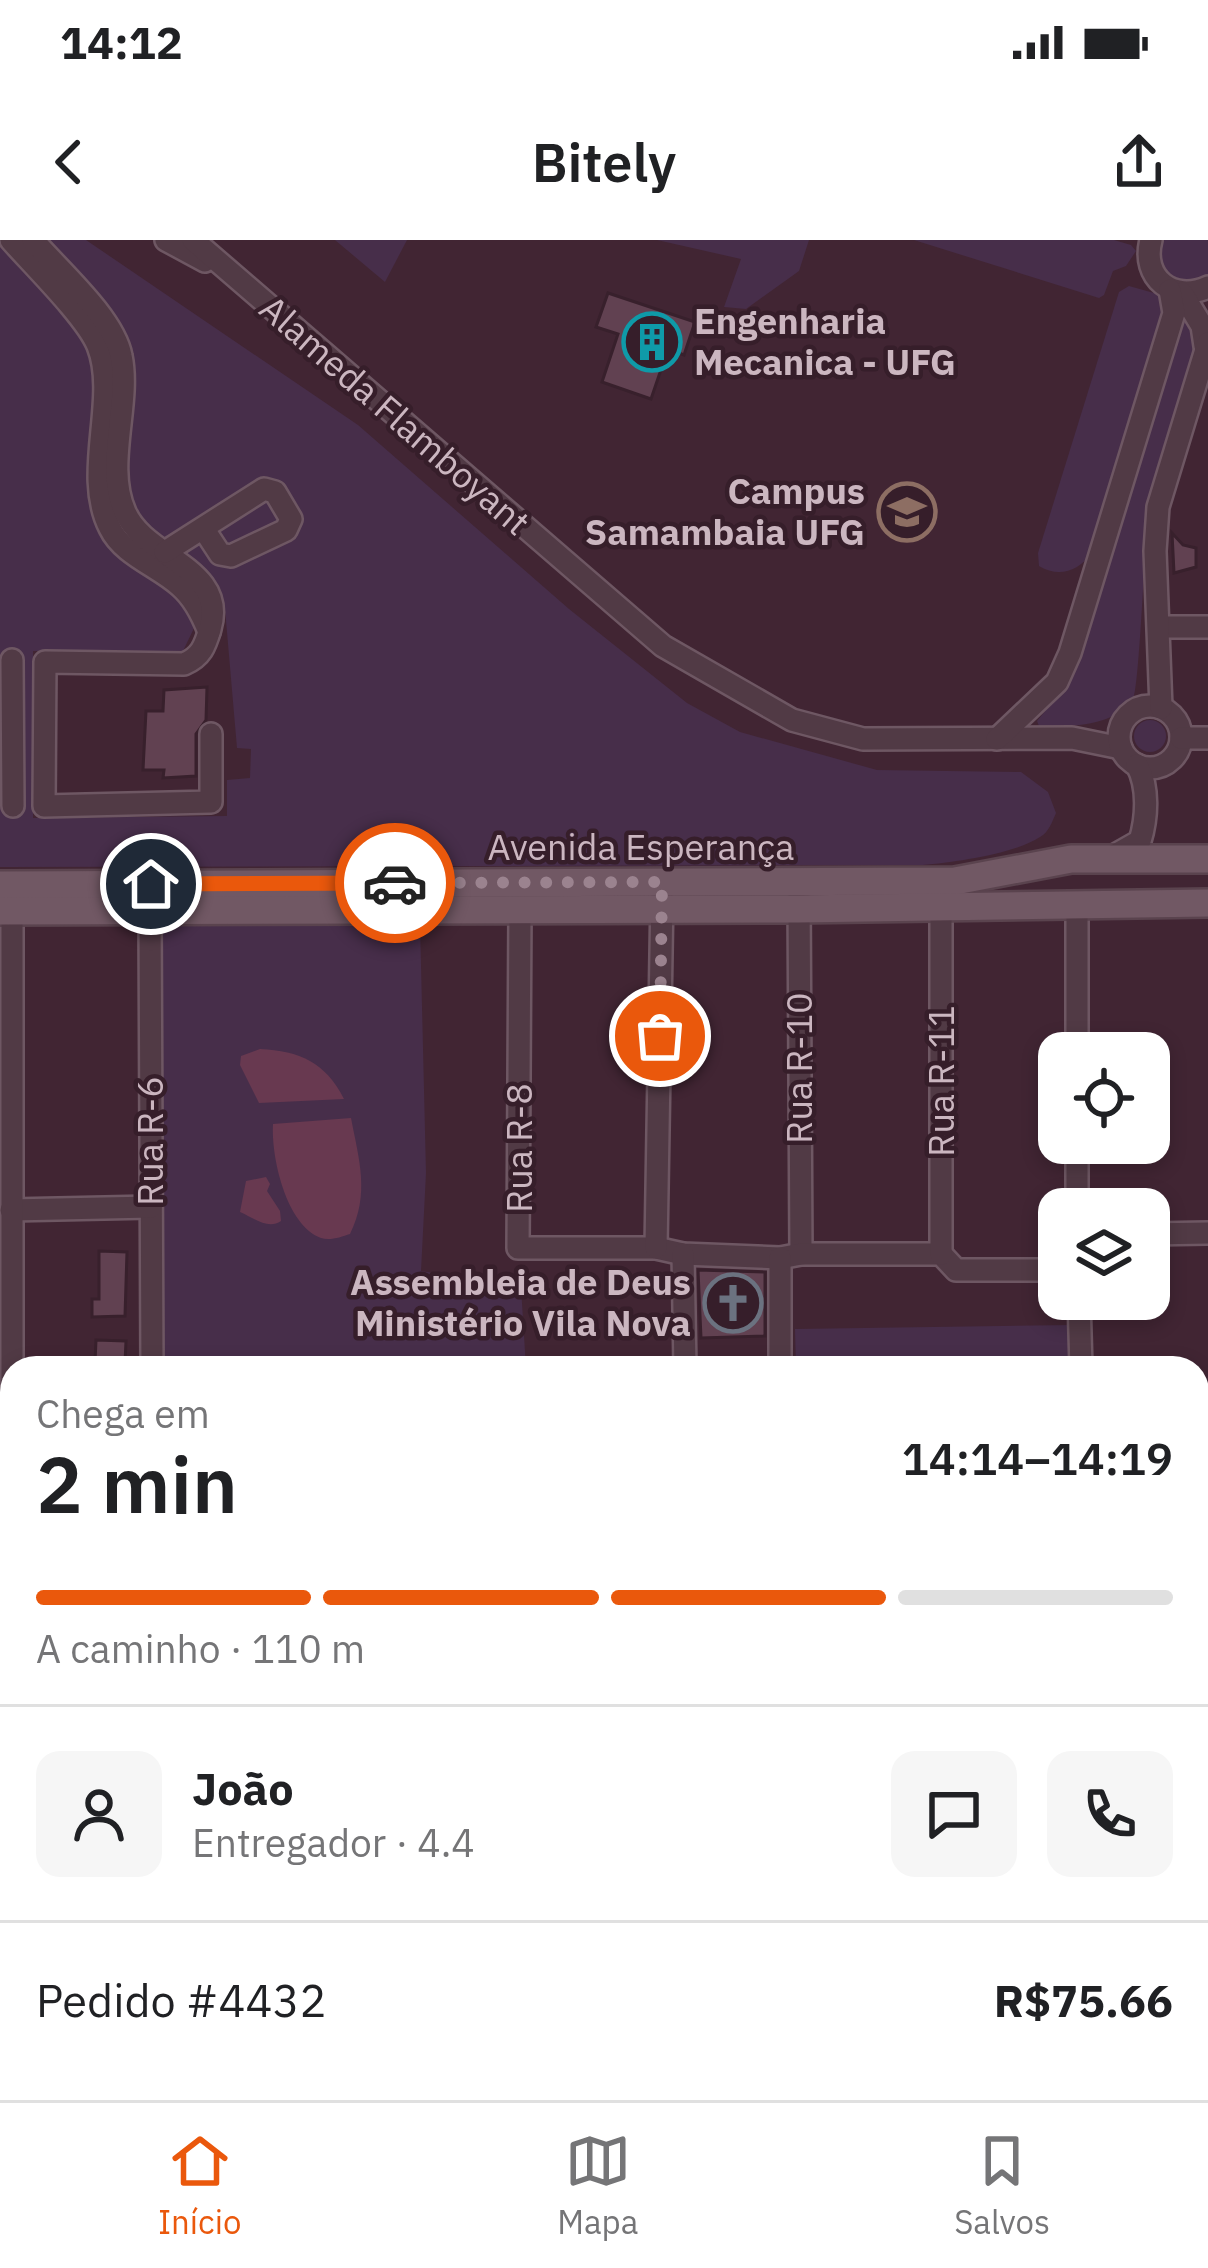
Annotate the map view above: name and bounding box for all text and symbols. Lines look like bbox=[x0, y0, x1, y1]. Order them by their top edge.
text: 14:12 bbox=[60, 13, 183, 71]
text: Bitely bbox=[532, 127, 676, 197]
icon: back bbox=[36, 129, 102, 195]
icon: share bbox=[1106, 129, 1172, 195]
street label: Alameda Flamboyant bbox=[250, 284, 540, 545]
place label: Engenharia Mecanica - UFG bbox=[694, 297, 956, 385]
building icon: Engenharia Mecanica - UFG bbox=[621, 311, 683, 373]
place label: Campus Samambaia UFG bbox=[585, 467, 865, 555]
school or university icon: Campus Samambaia UFG bbox=[876, 481, 938, 543]
courier bbox=[335, 823, 455, 943]
street label: Avenida Esperança bbox=[488, 823, 794, 870]
pin bbox=[100, 833, 202, 935]
icon: car bbox=[362, 850, 428, 916]
icon: home bbox=[118, 851, 184, 917]
pin bbox=[609, 985, 711, 1087]
street label: Rua R-10 bbox=[775, 992, 822, 1144]
icon: bag bbox=[627, 1003, 693, 1069]
street label: Rua R-11 bbox=[917, 1005, 964, 1157]
map controls bbox=[1038, 1032, 1170, 1320]
button: locate bbox=[1038, 1032, 1170, 1164]
street label: Rua R-6 bbox=[126, 1076, 173, 1206]
street label: Rua R-8 bbox=[495, 1083, 542, 1213]
button: layers bbox=[1038, 1188, 1170, 1320]
place label: Assembleia de Deus Ministério Vila Nova bbox=[350, 1258, 691, 1346]
church icon: Assembleia de Deus Ministério Vila Nova bbox=[702, 1272, 764, 1334]
text: Chega em bbox=[36, 1388, 210, 1439]
text: 14:14–14:19 bbox=[902, 1429, 1173, 1487]
text: 2 min bbox=[36, 1433, 238, 1534]
text: A caminho · 110 m bbox=[36, 1623, 365, 1674]
button: person bbox=[36, 1751, 162, 1877]
button: chat bbox=[891, 1751, 1017, 1877]
button: phone bbox=[1047, 1751, 1173, 1877]
text: João bbox=[192, 1759, 294, 1817]
text: Entregador · 4.4 bbox=[192, 1817, 475, 1868]
text: Pedido #4432 bbox=[36, 1971, 326, 2029]
text: R$75.66 bbox=[994, 1971, 1173, 2029]
tab: Início bbox=[158, 2128, 241, 2243]
tab: Mapa bbox=[557, 2128, 638, 2243]
tab: Salvos bbox=[954, 2128, 1050, 2243]

